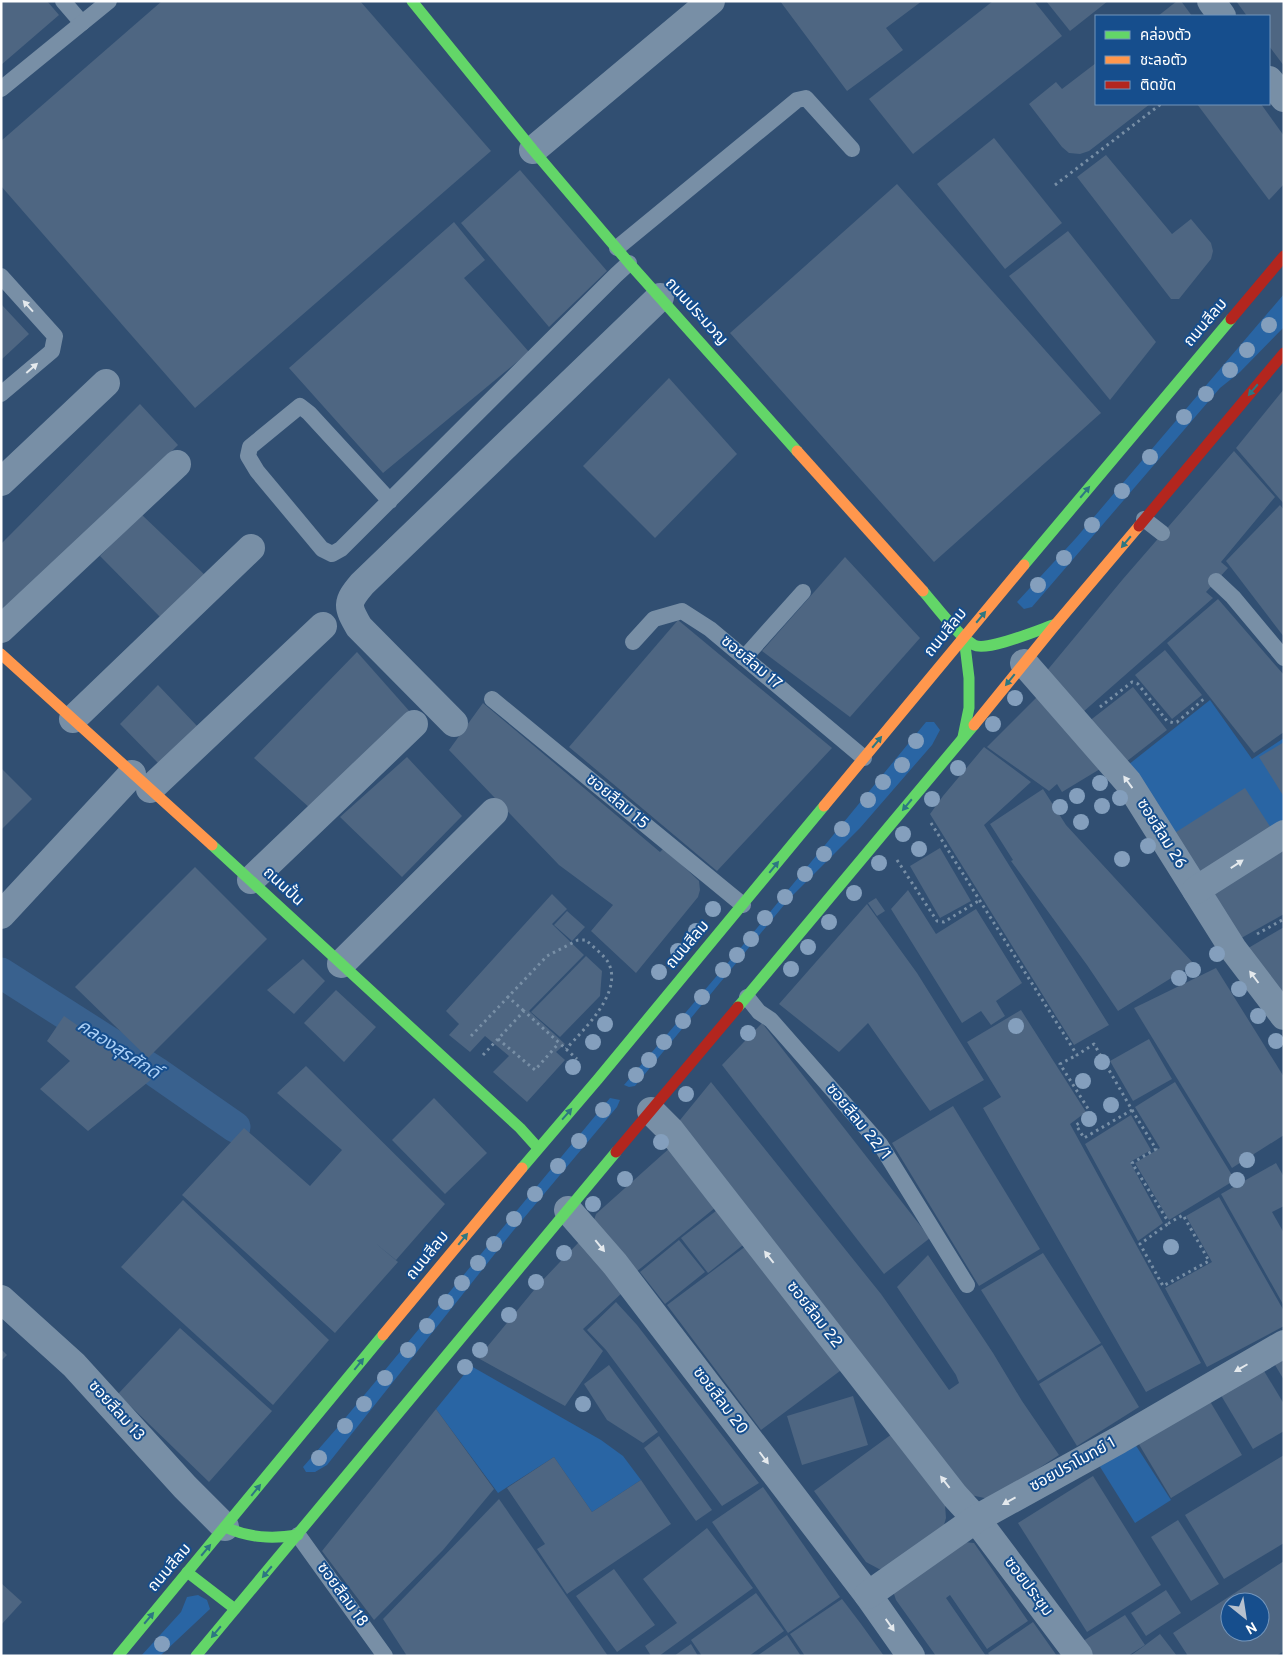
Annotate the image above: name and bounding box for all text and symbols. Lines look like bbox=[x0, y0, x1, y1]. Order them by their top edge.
legend bbox=[1095, 15, 1270, 105]
text: คล่องตัว bbox=[1140, 26, 1191, 46]
text: ชะลอตัว bbox=[1140, 52, 1187, 71]
text: ติดขัด bbox=[1140, 77, 1176, 96]
street label: ถนนประมวญ bbox=[660, 274, 732, 350]
street label: ถนนสีลม bbox=[1180, 295, 1232, 351]
one-way arrow bbox=[23, 300, 34, 312]
one-way arrow bbox=[25, 362, 38, 373]
one-way arrow bbox=[1247, 384, 1258, 397]
one-way arrow bbox=[1080, 486, 1091, 499]
one-way arrow bbox=[1120, 535, 1131, 548]
street label: ถนนสีลม bbox=[920, 604, 972, 662]
one-way arrow bbox=[975, 611, 986, 624]
street label: ซอยสีลม 17 bbox=[716, 632, 786, 694]
one-way arrow bbox=[1005, 673, 1016, 686]
one-way arrow bbox=[871, 736, 882, 748]
street label: ซอยสีลม 15 bbox=[582, 770, 652, 834]
one-way arrow bbox=[1122, 776, 1133, 789]
street label: ซอยสีลม 26 bbox=[1132, 795, 1190, 873]
one-way arrow bbox=[901, 799, 913, 811]
one-way arrow bbox=[1230, 859, 1243, 869]
street label: ถนนปั้น bbox=[258, 861, 309, 911]
one-way arrow bbox=[768, 861, 779, 874]
street label: ถนนสีลม bbox=[662, 917, 714, 973]
one-way arrow bbox=[1249, 971, 1260, 984]
water label: คลองสุรศักดิ์ bbox=[72, 1014, 168, 1088]
street label: ซอยสีลม 22/1 bbox=[821, 1080, 895, 1164]
one-way arrow bbox=[561, 1109, 573, 1121]
street label: ถนนสีลม bbox=[402, 1227, 454, 1285]
one-way arrow bbox=[457, 1233, 468, 1246]
one-way arrow bbox=[595, 1239, 606, 1252]
one-way arrow bbox=[764, 1251, 774, 1264]
street label: ซอยสีลม 22 bbox=[782, 1278, 846, 1352]
one-way arrow bbox=[354, 1358, 365, 1371]
street label: ซอยสีลม 20 bbox=[688, 1363, 752, 1439]
one-way arrow bbox=[1234, 1364, 1249, 1372]
street label: ซอยสีลม 13 bbox=[83, 1376, 149, 1446]
street label: ซอยปราโมทย์ 1 bbox=[1026, 1433, 1120, 1497]
one-way arrow bbox=[758, 1451, 769, 1464]
one-way arrow bbox=[939, 1476, 950, 1489]
one-way arrow bbox=[250, 1484, 262, 1496]
one-way arrow bbox=[1002, 1497, 1016, 1505]
street label: ถนนสีลม bbox=[144, 1540, 196, 1596]
one-way arrow bbox=[200, 1544, 212, 1556]
street label: ซอยประชุม bbox=[999, 1553, 1057, 1621]
street label: ซอยสีลม 18 bbox=[312, 1559, 372, 1631]
one-way arrow bbox=[261, 1565, 273, 1577]
north arrow bbox=[1220, 1592, 1270, 1642]
one-way arrow bbox=[143, 1612, 154, 1624]
text: N bbox=[1242, 1617, 1259, 1637]
one-way arrow bbox=[885, 1618, 895, 1632]
one-way arrow bbox=[210, 1626, 221, 1639]

